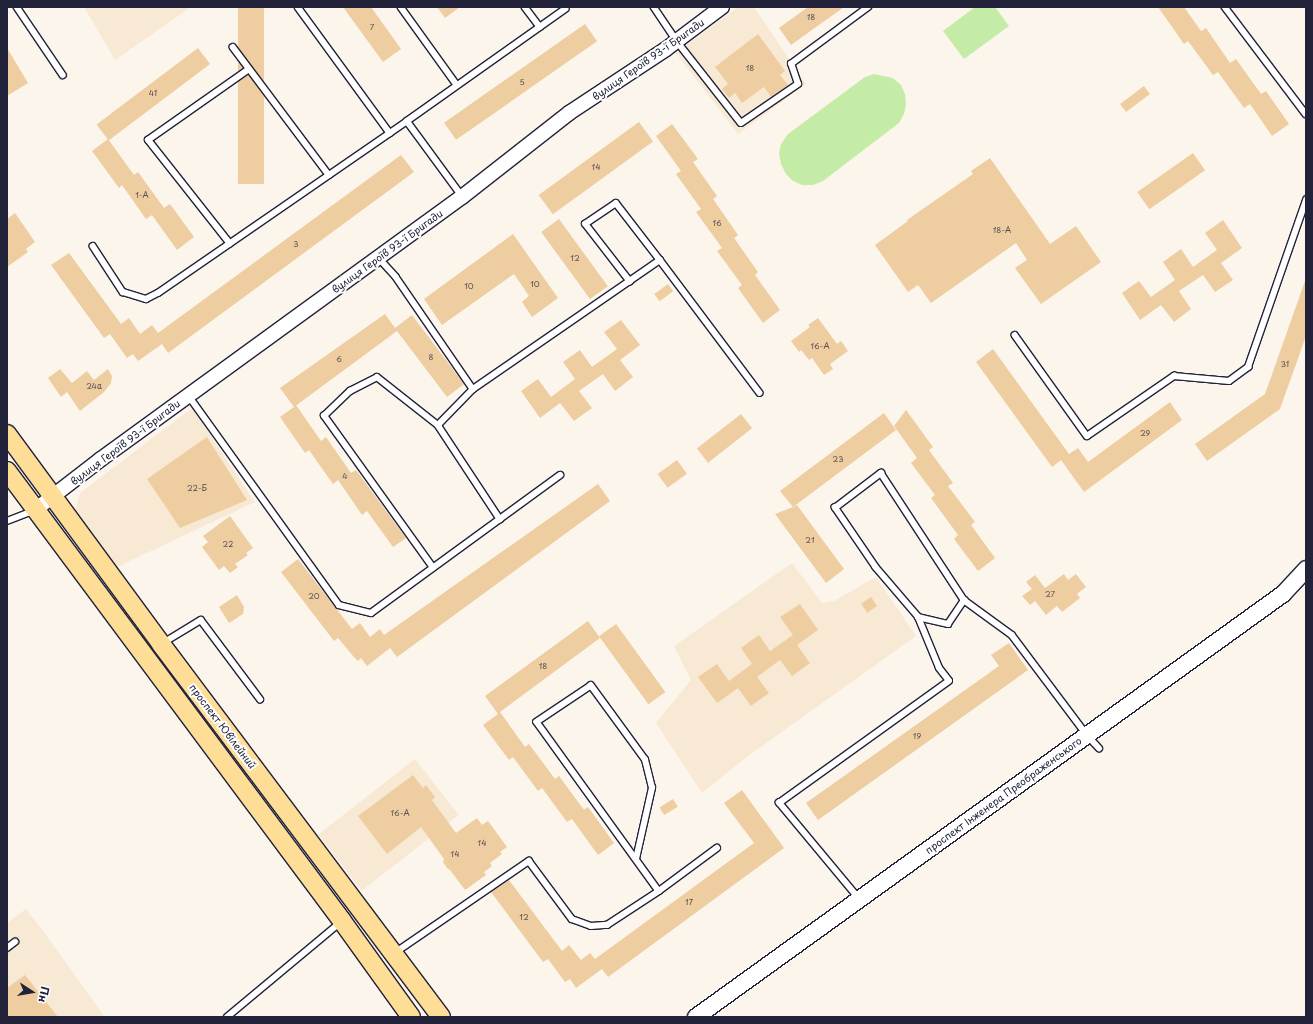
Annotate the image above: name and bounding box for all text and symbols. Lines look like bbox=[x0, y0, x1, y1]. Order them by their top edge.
house number: 18 bbox=[807, 13, 815, 23]
street label: вулиця Героїв 93-ї Бригади bbox=[590, 16, 706, 102]
house number: 7 bbox=[370, 23, 374, 33]
house number: 18 bbox=[746, 64, 754, 74]
house number: 5 bbox=[519, 78, 525, 88]
house number: 41 bbox=[149, 89, 157, 99]
house number: 14 bbox=[592, 163, 600, 173]
house number: 1-А bbox=[135, 191, 149, 201]
street label: вулиця Героїв 93-ї Бригади bbox=[329, 207, 445, 295]
house number: 16 bbox=[712, 219, 722, 229]
house number: 18-А bbox=[993, 226, 1011, 236]
house number: 3 bbox=[293, 240, 299, 250]
house number: 12 bbox=[570, 254, 580, 264]
house number: 10 bbox=[530, 280, 540, 290]
house number: 10 bbox=[464, 282, 474, 292]
house number: 16-А bbox=[810, 342, 830, 352]
house number: 8 bbox=[429, 353, 433, 363]
house number: 6 bbox=[336, 355, 342, 365]
house number: 31 bbox=[1281, 360, 1289, 370]
house number: 24а bbox=[86, 382, 102, 392]
street label: вулиця Героїв 93-ї Бригади bbox=[68, 397, 182, 487]
house number: 29 bbox=[1140, 429, 1150, 439]
house number: 23 bbox=[833, 455, 843, 465]
house number: 4 bbox=[342, 472, 348, 482]
house number: 22-Б bbox=[187, 484, 207, 494]
house number: 21 bbox=[805, 536, 815, 546]
house number: 22 bbox=[223, 540, 233, 550]
house number: 27 bbox=[1045, 590, 1055, 600]
house number: 20 bbox=[308, 592, 320, 602]
house number: 18 bbox=[539, 662, 547, 672]
street label: проспект Ювілейний bbox=[187, 681, 259, 771]
house number: 19 bbox=[913, 732, 921, 742]
street label: проспект Інженера Преображенського bbox=[922, 734, 1084, 856]
house number: 16-А bbox=[390, 809, 410, 819]
house number: 14 bbox=[478, 839, 486, 849]
house number: 14 bbox=[451, 850, 459, 860]
house number: 17 bbox=[685, 898, 693, 908]
house number: 12 bbox=[519, 913, 529, 923]
north arrow bbox=[12, 972, 52, 1012]
text: Пн bbox=[34, 985, 54, 1004]

